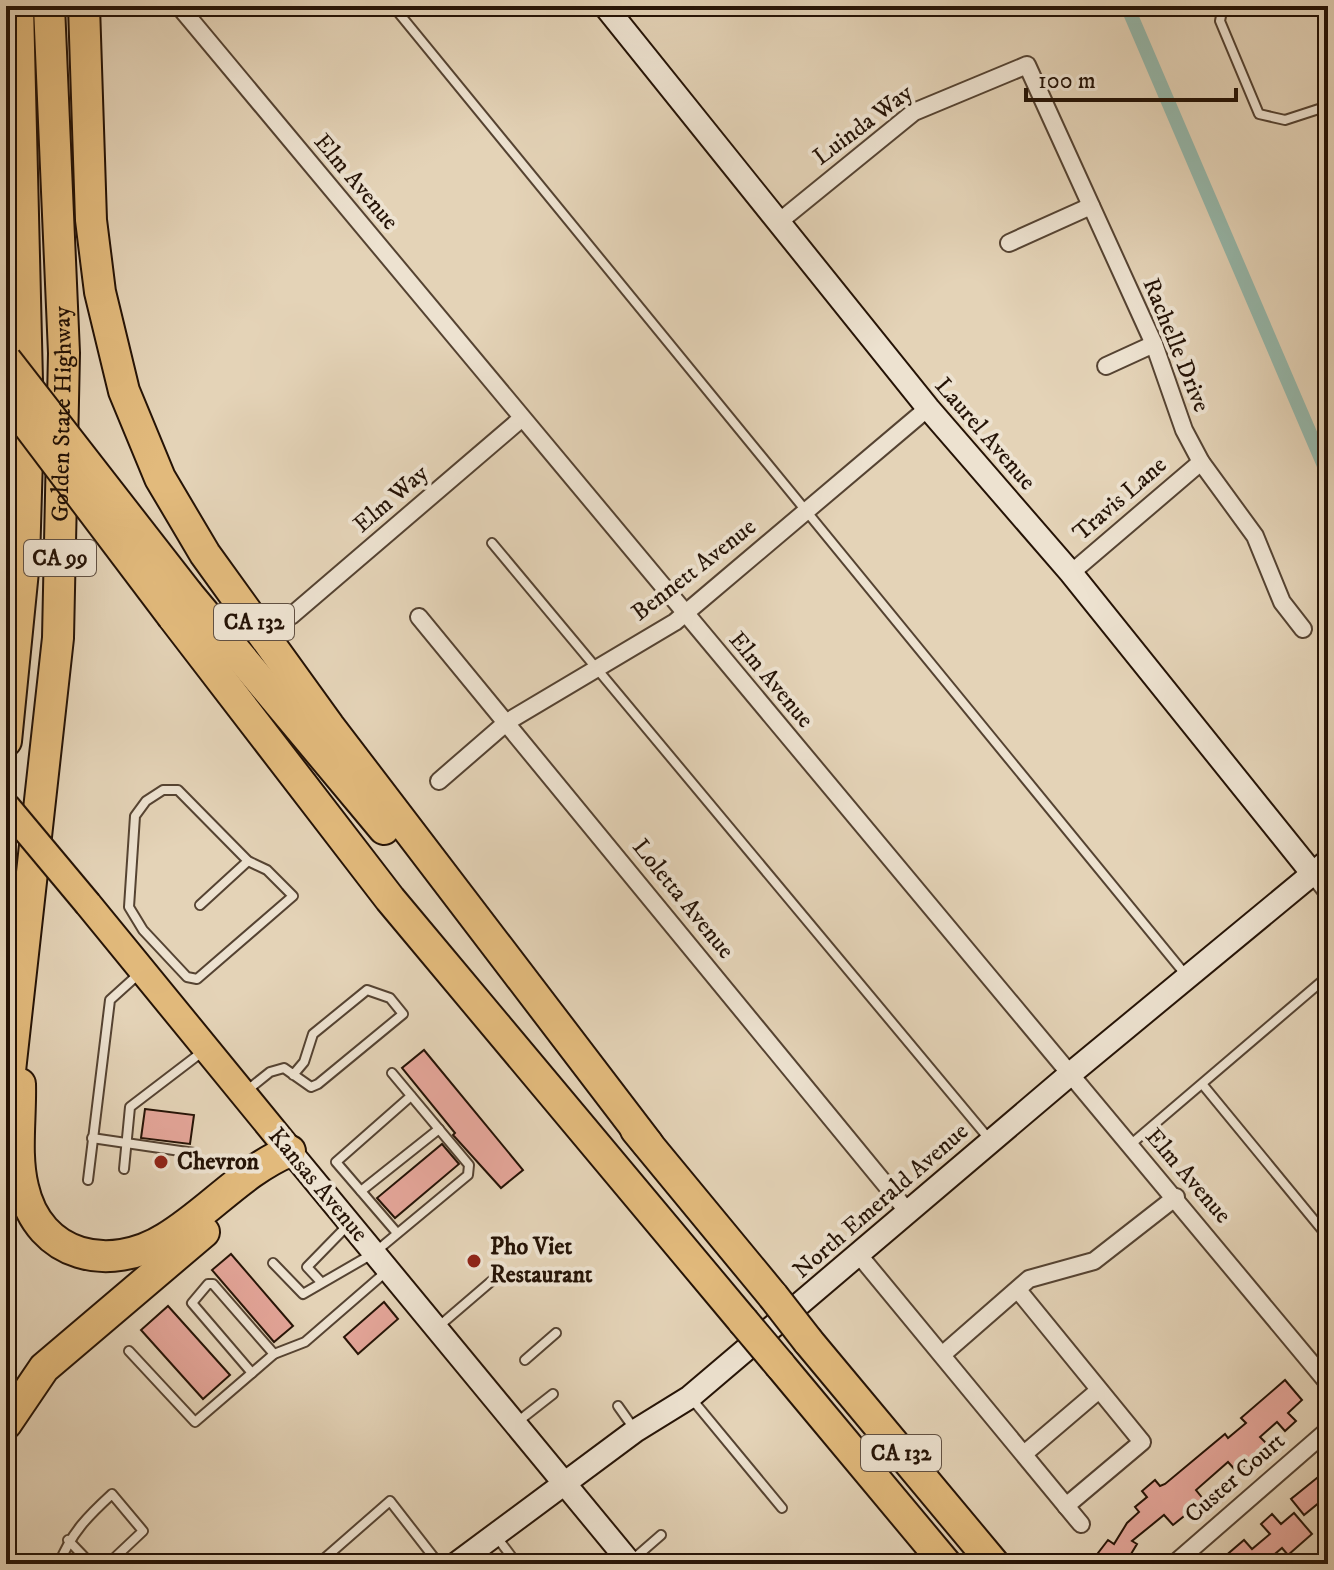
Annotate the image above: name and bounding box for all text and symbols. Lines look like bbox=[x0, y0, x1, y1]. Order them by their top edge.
scale bar bbox=[1026, 52, 1236, 102]
text: 100 m bbox=[1038, 66, 1096, 96]
street label: Luinda Way bbox=[807, 77, 919, 172]
street label: Elm Avenue bbox=[307, 128, 405, 236]
street label: Rachelle Drive bbox=[1136, 274, 1216, 416]
street label: Golden State Highway bbox=[45, 305, 79, 522]
street label: Laurel Avenue bbox=[928, 372, 1042, 497]
street label: Travis Lane bbox=[1067, 450, 1173, 548]
street label: Elm Way bbox=[347, 458, 435, 540]
street label: Bennett Avenue bbox=[626, 512, 762, 628]
road number: CA 99 bbox=[24, 540, 96, 576]
road number: CA 132 bbox=[214, 604, 294, 640]
street label: Elm Avenue bbox=[722, 626, 820, 734]
street label: Loletta Avenue bbox=[625, 833, 741, 965]
street label: North Emerald Avenue bbox=[787, 1117, 975, 1285]
street label: Kansas Avenue bbox=[261, 1122, 375, 1248]
street label: Elm Avenue bbox=[1138, 1122, 1238, 1230]
place label: Chevron bbox=[177, 1147, 260, 1177]
marker: Chevron bbox=[152, 1153, 170, 1171]
place label: Pho Viet Restaurant bbox=[490, 1232, 593, 1290]
marker: Pho Viet Restaurant bbox=[465, 1252, 483, 1270]
street label: Custer Court bbox=[1179, 1426, 1292, 1530]
road number: CA 132 bbox=[861, 1435, 941, 1471]

